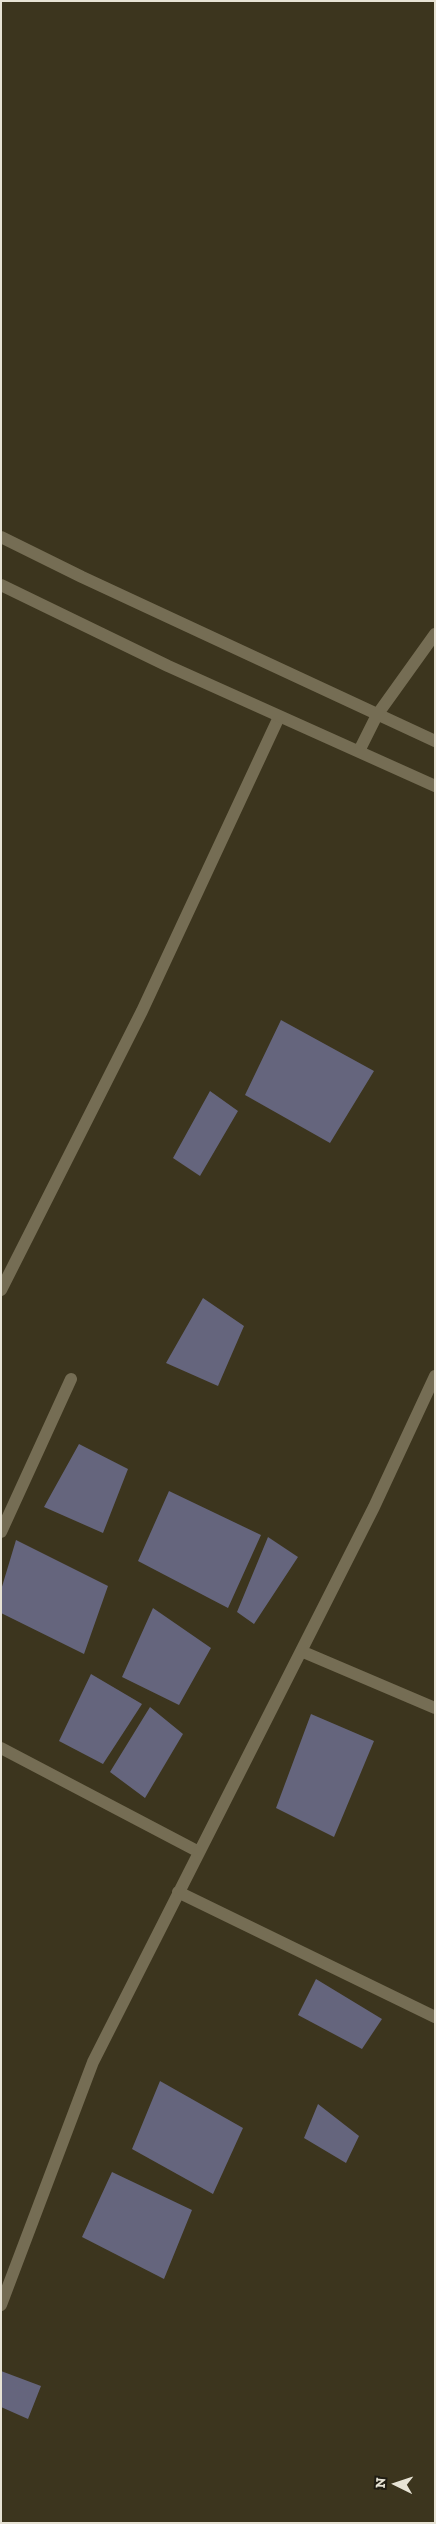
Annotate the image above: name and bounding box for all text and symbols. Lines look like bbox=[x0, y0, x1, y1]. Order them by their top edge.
north arrow bbox=[371, 2459, 421, 2509]
text: N bbox=[372, 2477, 389, 2489]

